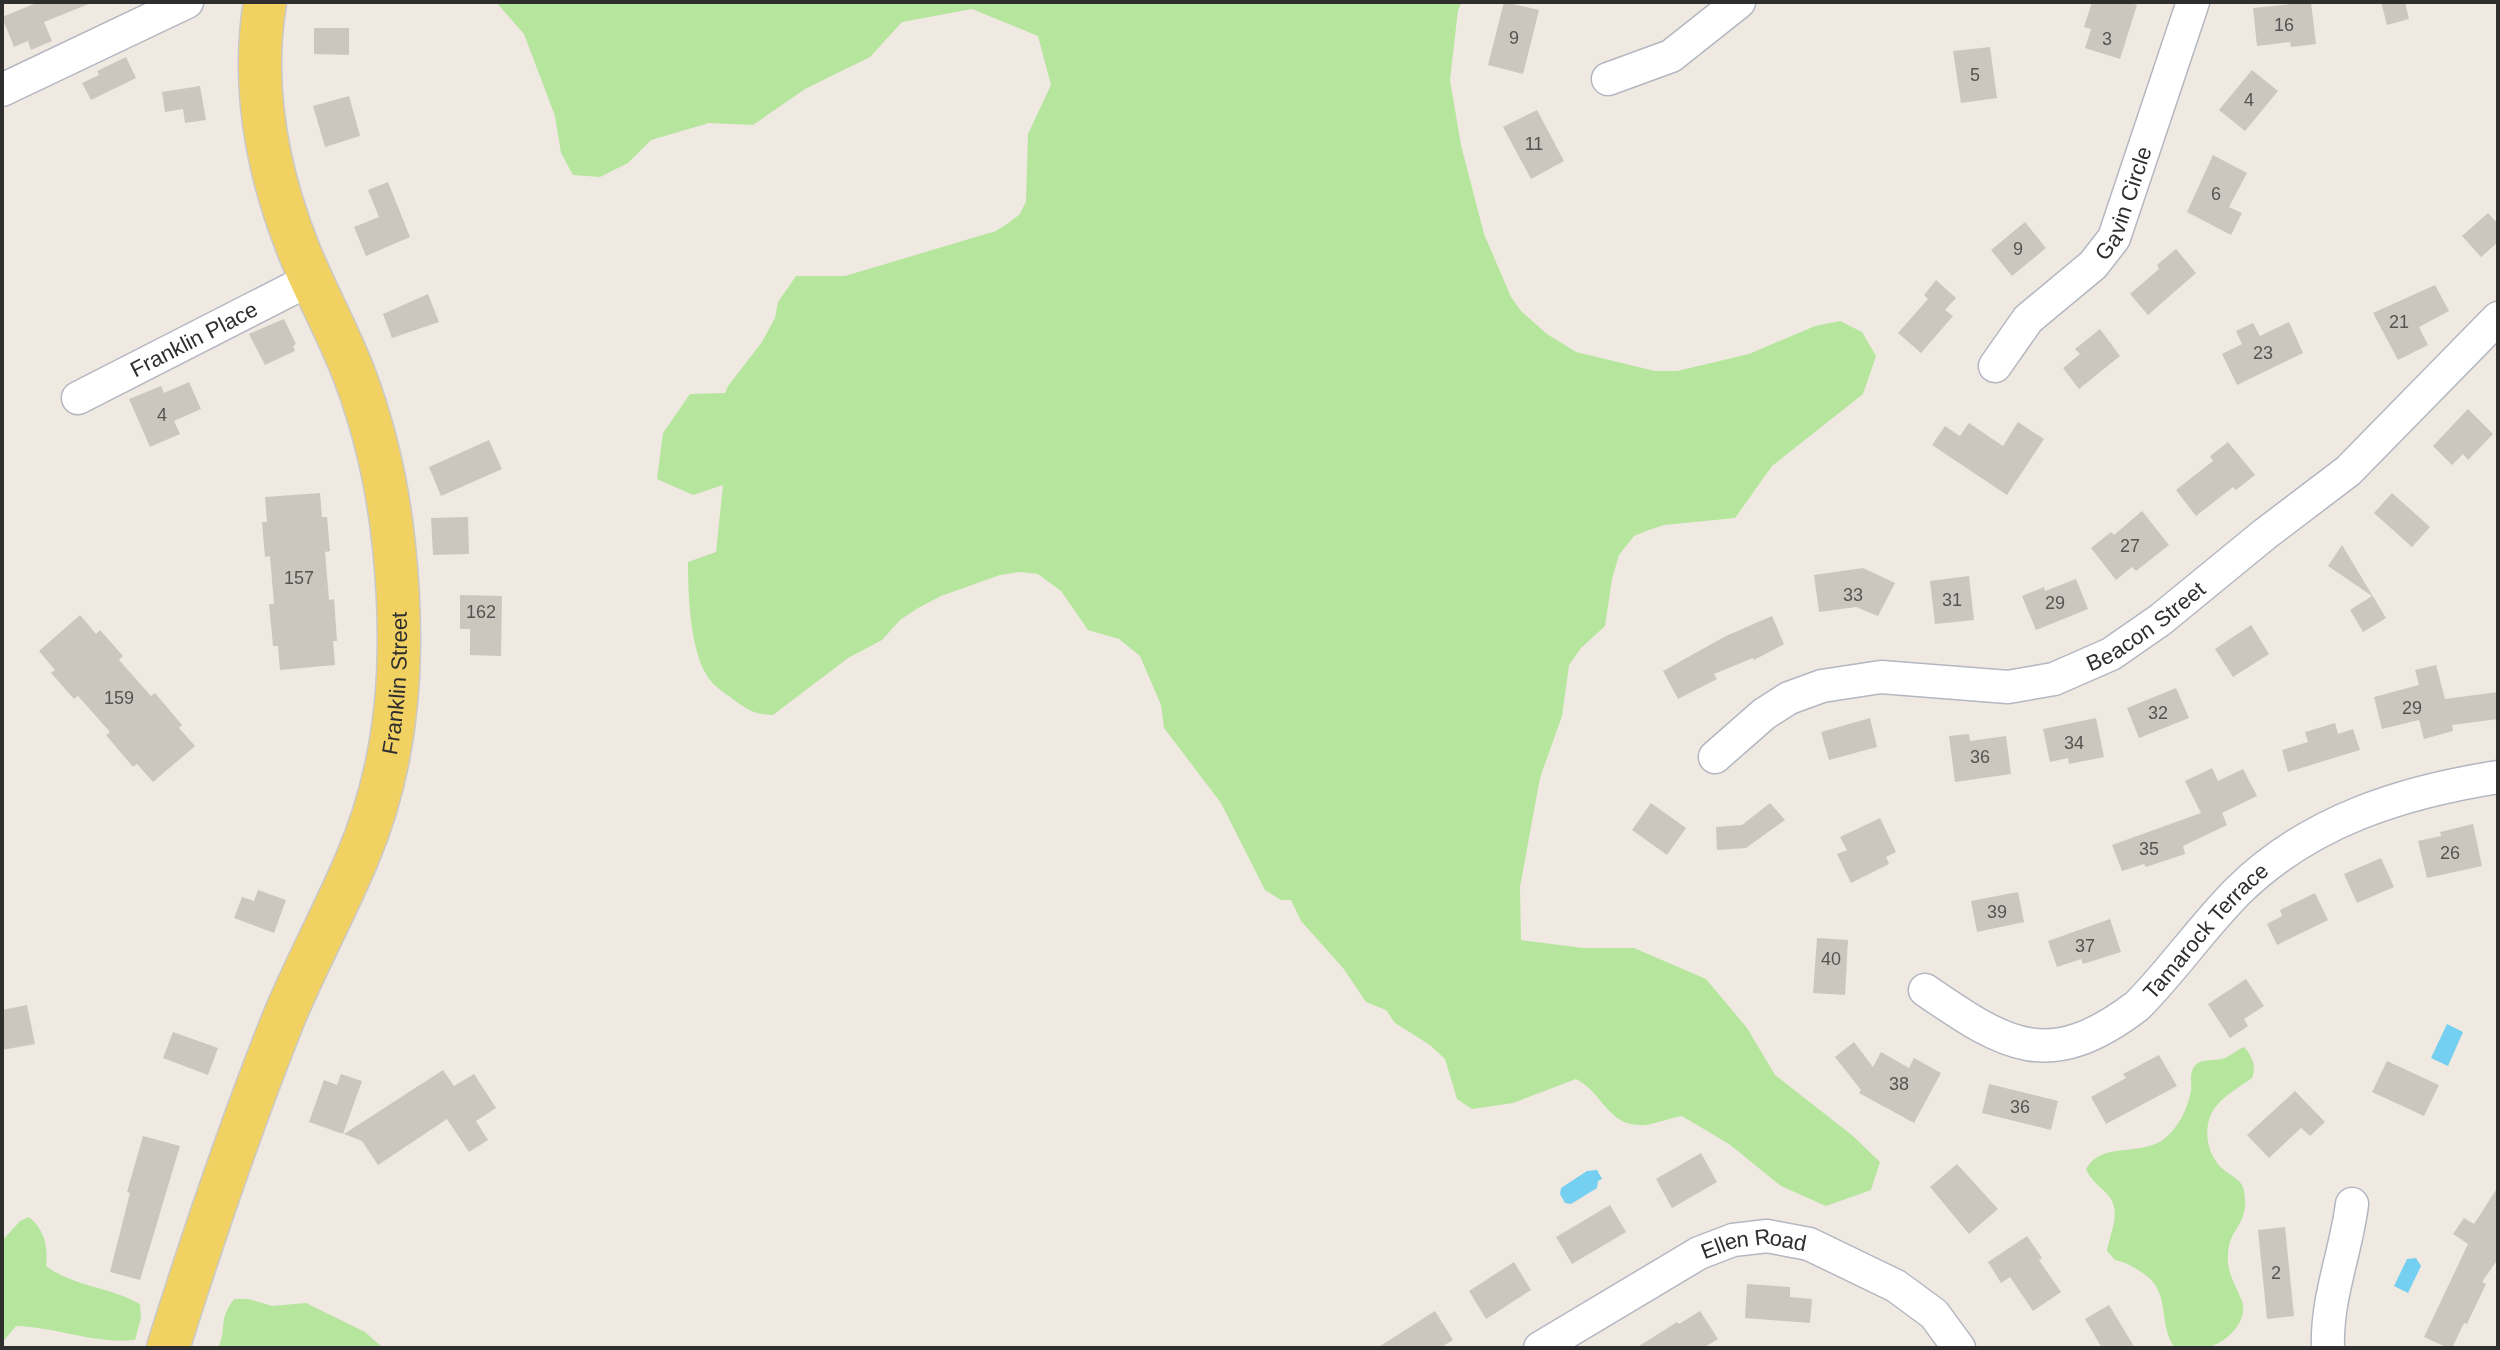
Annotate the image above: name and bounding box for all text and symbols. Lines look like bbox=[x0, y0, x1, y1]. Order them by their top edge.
house number: 16 bbox=[2274, 15, 2294, 35]
house number: 9 bbox=[1509, 28, 1519, 48]
house number: 3 bbox=[2102, 29, 2112, 49]
house number: 5 bbox=[1970, 65, 1980, 85]
house number: 4 bbox=[2244, 90, 2254, 110]
house number: 11 bbox=[1525, 134, 1543, 154]
street label: Gavin Circle bbox=[2090, 143, 2157, 265]
house number: 6 bbox=[2211, 184, 2221, 204]
house number: 9 bbox=[2013, 239, 2023, 259]
street label: Franklin Place bbox=[126, 296, 262, 382]
house number: 21 bbox=[2389, 312, 2409, 332]
house number: 23 bbox=[2253, 343, 2273, 363]
house number: 4 bbox=[157, 405, 167, 425]
house number: 27 bbox=[2120, 536, 2140, 556]
house number: 157 bbox=[284, 568, 314, 588]
street label: Beacon Street bbox=[2083, 576, 2210, 676]
house number: 33 bbox=[1843, 585, 1863, 605]
house number: 31 bbox=[1942, 590, 1962, 610]
house number: 29 bbox=[2045, 593, 2065, 613]
house number: 162 bbox=[466, 602, 496, 622]
street label: Franklin Street bbox=[377, 611, 412, 757]
house number: 159 bbox=[104, 688, 134, 708]
house number: 29 bbox=[2402, 698, 2422, 718]
house number: 32 bbox=[2148, 703, 2168, 723]
house number: 34 bbox=[2064, 733, 2084, 753]
house number: 36 bbox=[1970, 747, 1990, 767]
house number: 35 bbox=[2139, 839, 2159, 859]
house number: 26 bbox=[2440, 843, 2460, 863]
street label: Tamarock Terrace bbox=[2138, 858, 2273, 1004]
house number: 39 bbox=[1987, 902, 2007, 922]
house number: 37 bbox=[2075, 936, 2095, 956]
house number: 40 bbox=[1821, 949, 1841, 969]
house number: 38 bbox=[1889, 1074, 1909, 1094]
house number: 36 bbox=[2010, 1097, 2030, 1117]
street label: Ellen Road bbox=[1697, 1224, 1809, 1264]
house number: 2 bbox=[2271, 1263, 2281, 1283]

